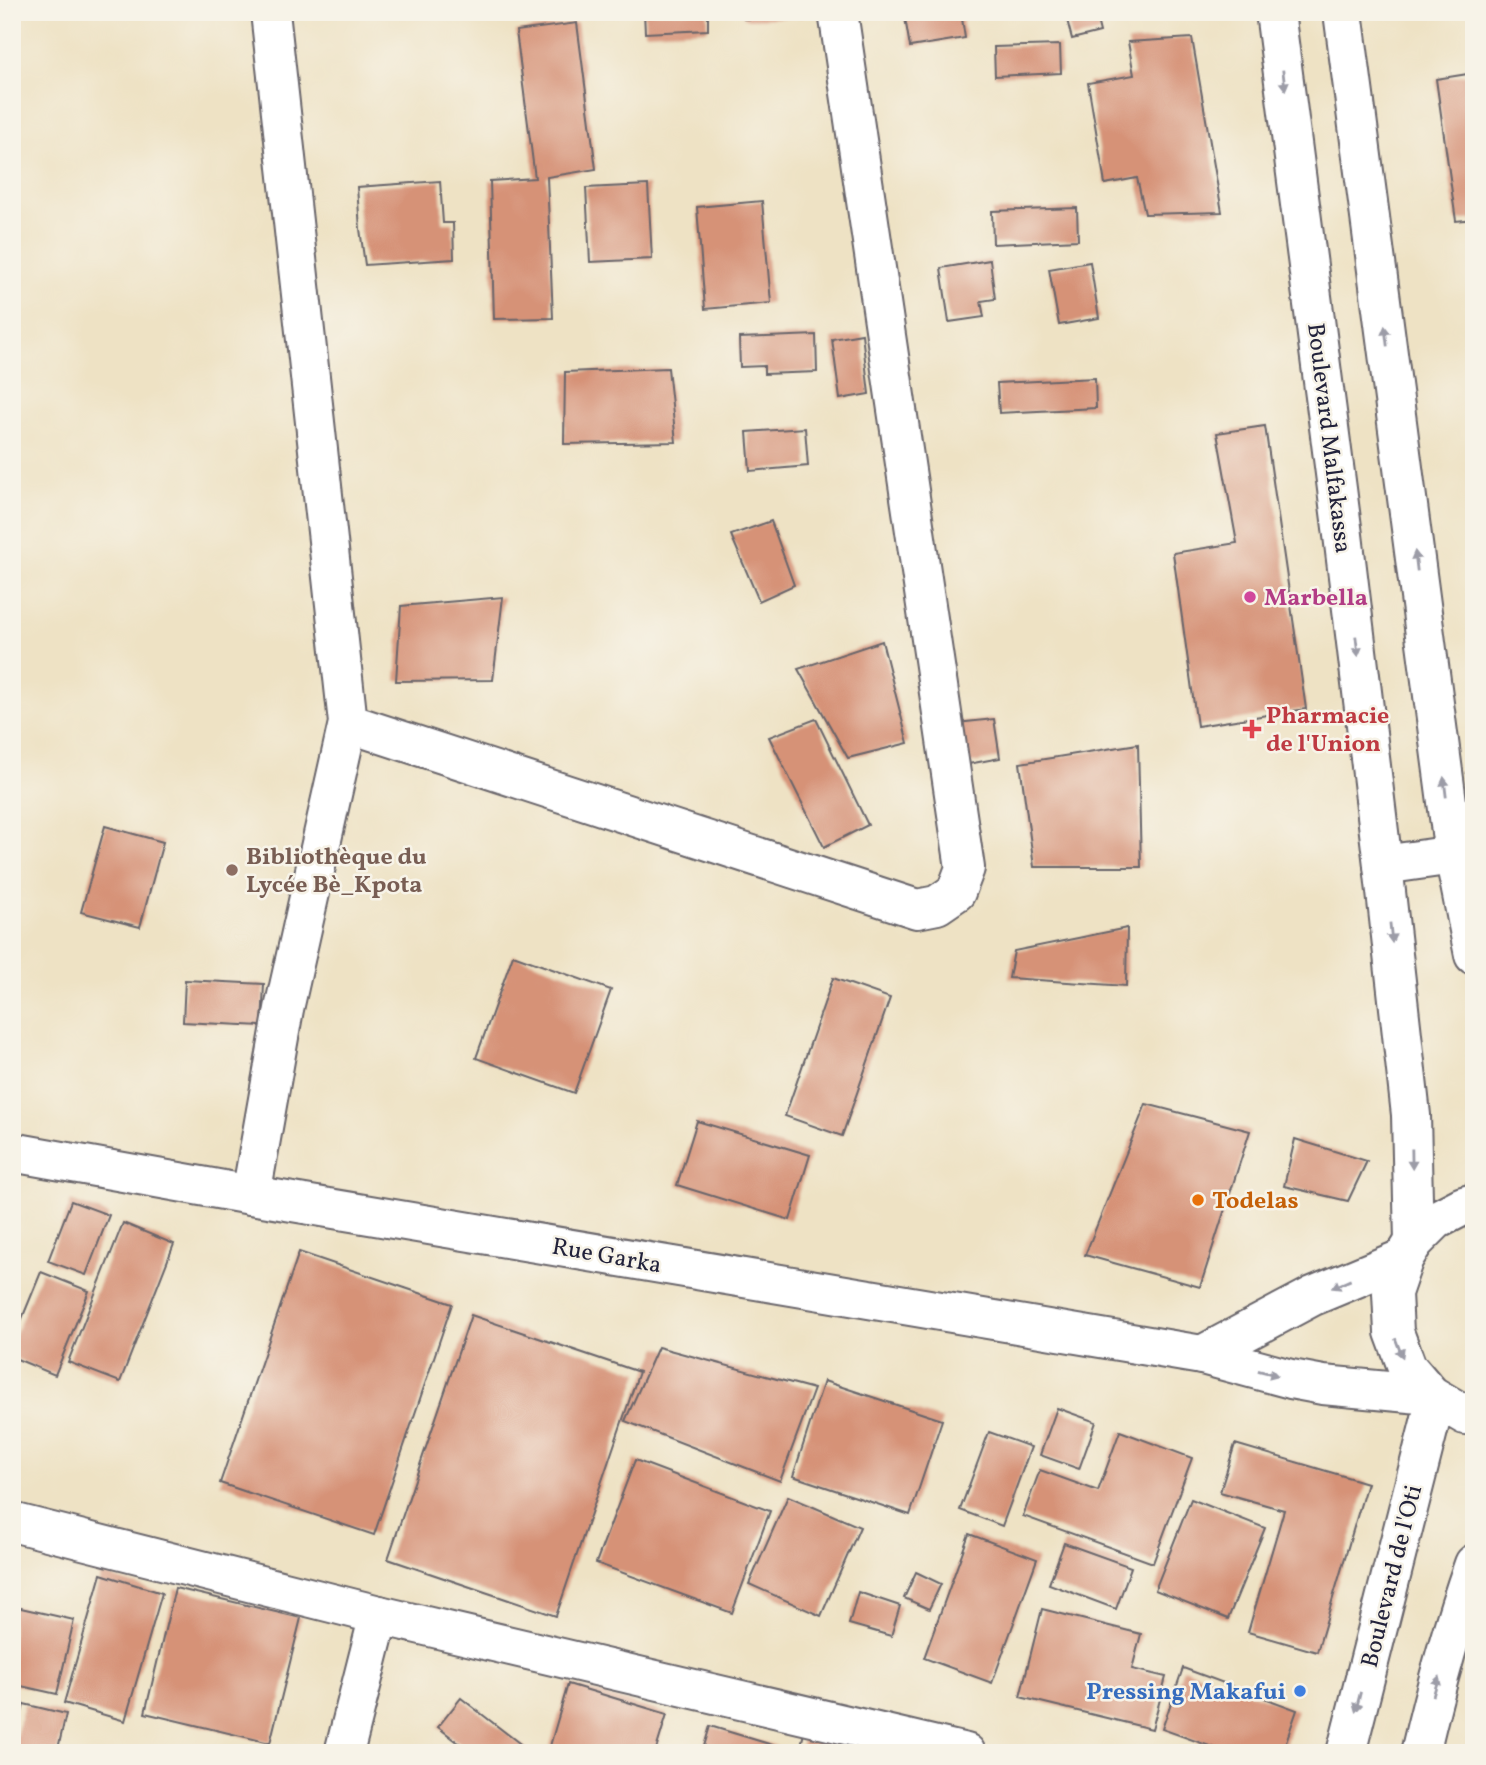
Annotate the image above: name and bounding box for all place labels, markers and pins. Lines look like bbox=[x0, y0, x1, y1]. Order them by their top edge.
place label: Marbella bbox=[1264, 582, 1368, 616]
marker: Marbella bbox=[1242, 589, 1258, 605]
place label: Pharmacie de l'Union bbox=[1266, 700, 1389, 762]
marker: Pharmacie de l'Union bbox=[1244, 721, 1260, 737]
place label: Bibliothèque du Lycée Bè_Kpota bbox=[246, 841, 427, 903]
marker: Bibliothèque du Lycée Bè_Kpota bbox=[224, 862, 240, 878]
place label: Todelas bbox=[1212, 1185, 1299, 1219]
marker: Todelas bbox=[1190, 1192, 1206, 1208]
place label: Pressing Makafui bbox=[1086, 1676, 1286, 1710]
marker: Pressing Makafui bbox=[1292, 1683, 1308, 1699]

